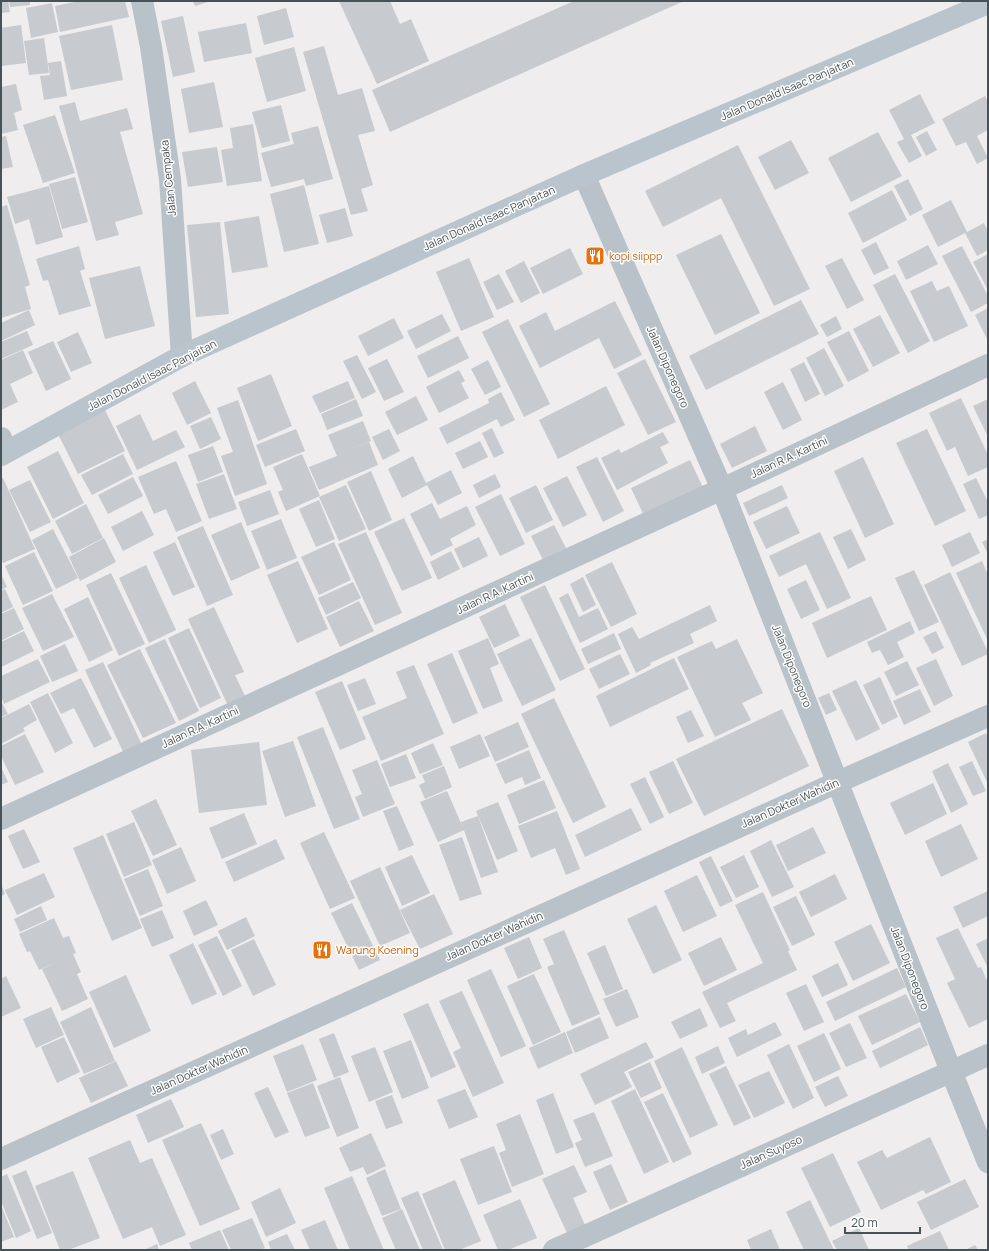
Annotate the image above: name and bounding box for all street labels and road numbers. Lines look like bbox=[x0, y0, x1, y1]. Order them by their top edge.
street label: Jalan Donald Isaac Panjaitan bbox=[718, 54, 855, 123]
street label: Jalan Cempaka bbox=[156, 139, 179, 217]
street label: Jalan Donald Isaac Panjaitan bbox=[421, 182, 557, 253]
street label: Jalan Diponegoro bbox=[644, 324, 693, 410]
street label: Jalan Donald Isaac Panjaitan bbox=[85, 335, 219, 414]
street label: Jalan R.A. Kartini bbox=[748, 432, 830, 481]
street label: Jalan R.A. Kartini bbox=[454, 568, 536, 617]
street label: Jalan Diponegoro bbox=[769, 622, 816, 710]
street label: Jalan R.A. Kartini bbox=[159, 702, 241, 751]
street label: Jalan Dokter Wahidin bbox=[739, 774, 841, 831]
street label: Jalan Dokter Wahidin bbox=[443, 907, 545, 964]
street label: Jalan Diponegoro bbox=[888, 924, 933, 1012]
street label: Jalan Dokter Wahidin bbox=[148, 1041, 250, 1098]
street label: Jalan Suyoso bbox=[737, 1131, 805, 1172]

